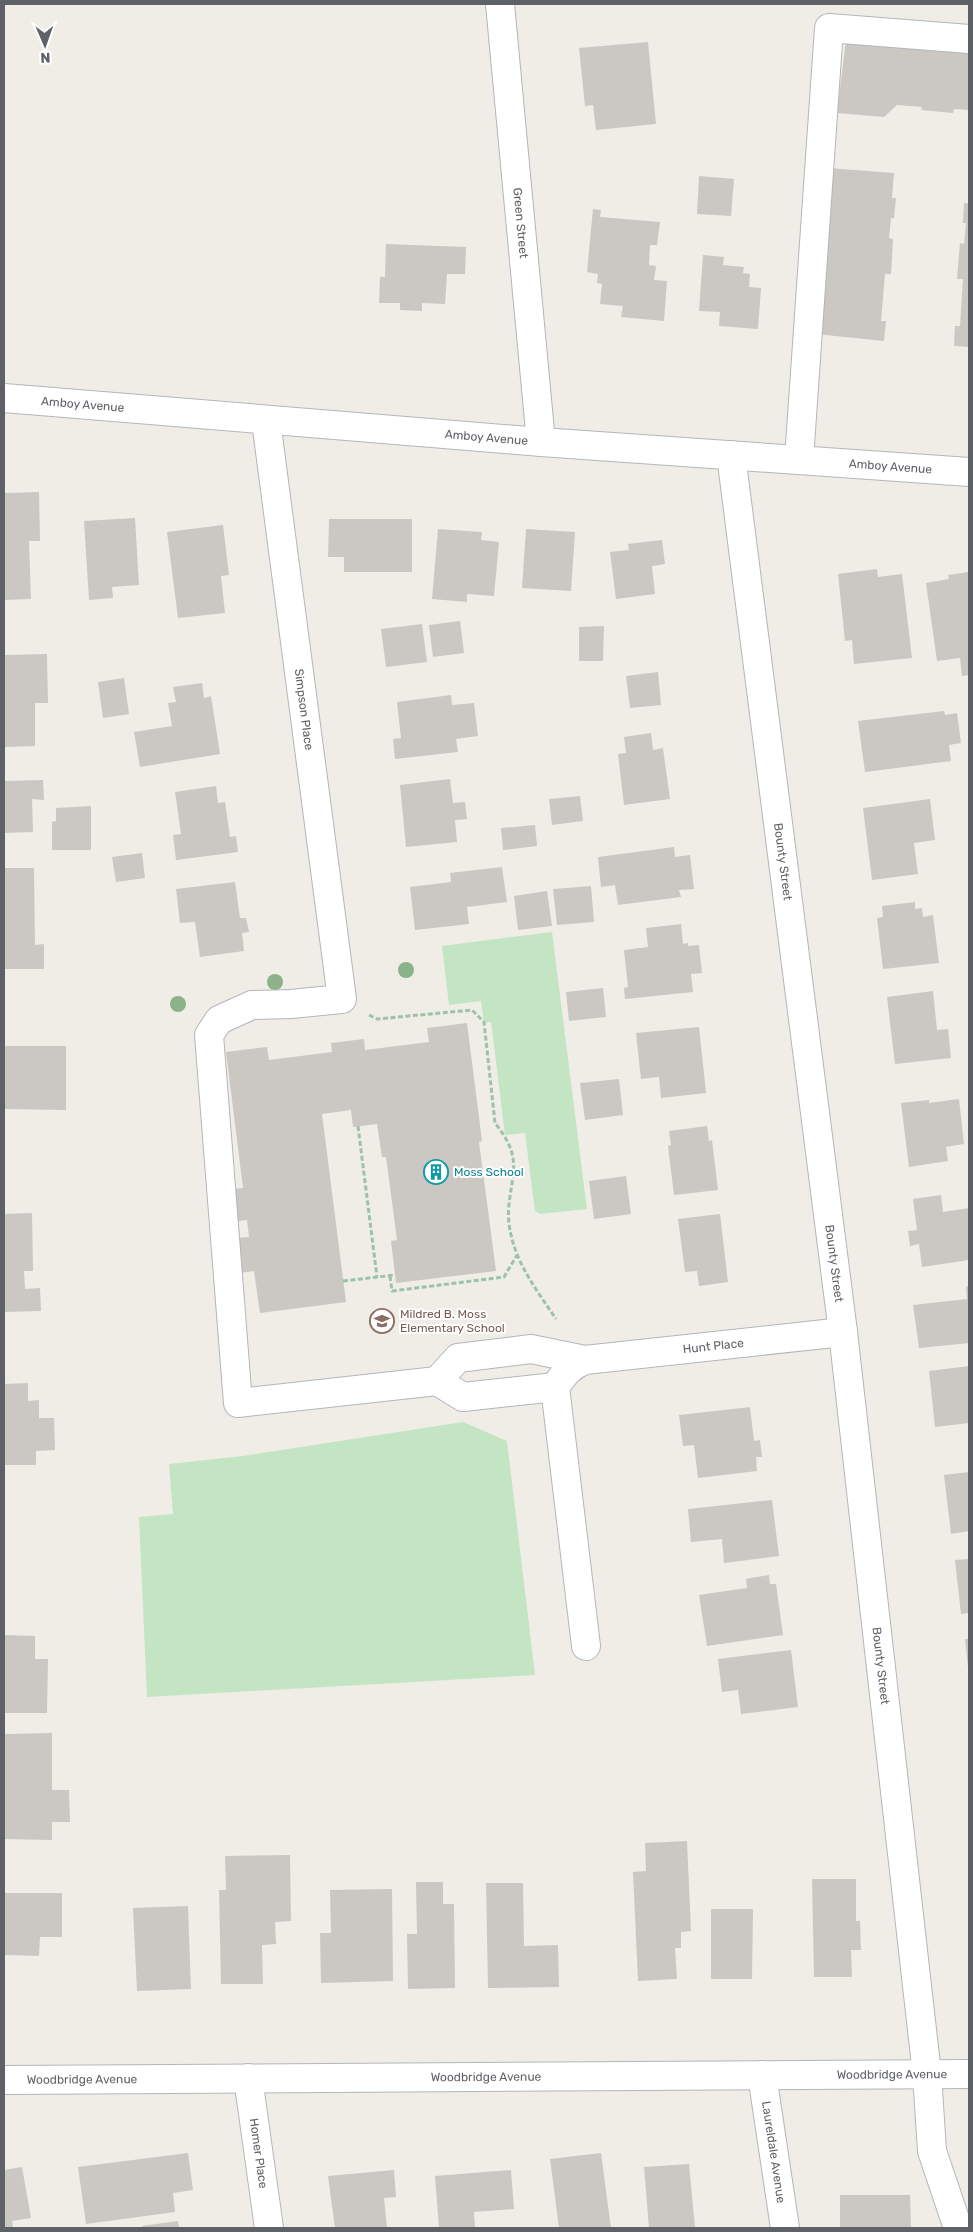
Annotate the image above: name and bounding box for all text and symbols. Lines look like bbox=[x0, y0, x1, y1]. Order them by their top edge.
north arrow bbox=[20, 20, 70, 70]
text: N bbox=[40, 49, 51, 66]
street label: Green Street bbox=[510, 187, 531, 259]
street label: Amboy Avenue bbox=[41, 394, 125, 415]
street label: Amboy Avenue bbox=[444, 427, 529, 448]
street label: Amboy Avenue bbox=[848, 457, 933, 476]
street label: Simpson Place bbox=[292, 668, 316, 751]
street label: Bounty Street bbox=[771, 822, 795, 902]
building icon: Moss School bbox=[423, 1159, 449, 1185]
place label: Moss School bbox=[454, 1165, 524, 1179]
street label: Bounty Street bbox=[822, 1224, 846, 1303]
place label: Mildred B. Moss Elementary School bbox=[400, 1307, 505, 1335]
school or university icon: Mildred B. Moss Elementary School bbox=[369, 1308, 395, 1334]
street label: Hunt Place bbox=[682, 1336, 745, 1356]
street label: Bounty Street bbox=[869, 1626, 892, 1706]
street label: Woodbridge Avenue bbox=[837, 2067, 948, 2082]
street label: Woodbridge Avenue bbox=[431, 2070, 542, 2084]
street label: Woodbridge Avenue bbox=[27, 2072, 138, 2087]
street label: Laureldale Avenue bbox=[759, 2100, 788, 2204]
street label: Homer Place bbox=[247, 2117, 270, 2190]

